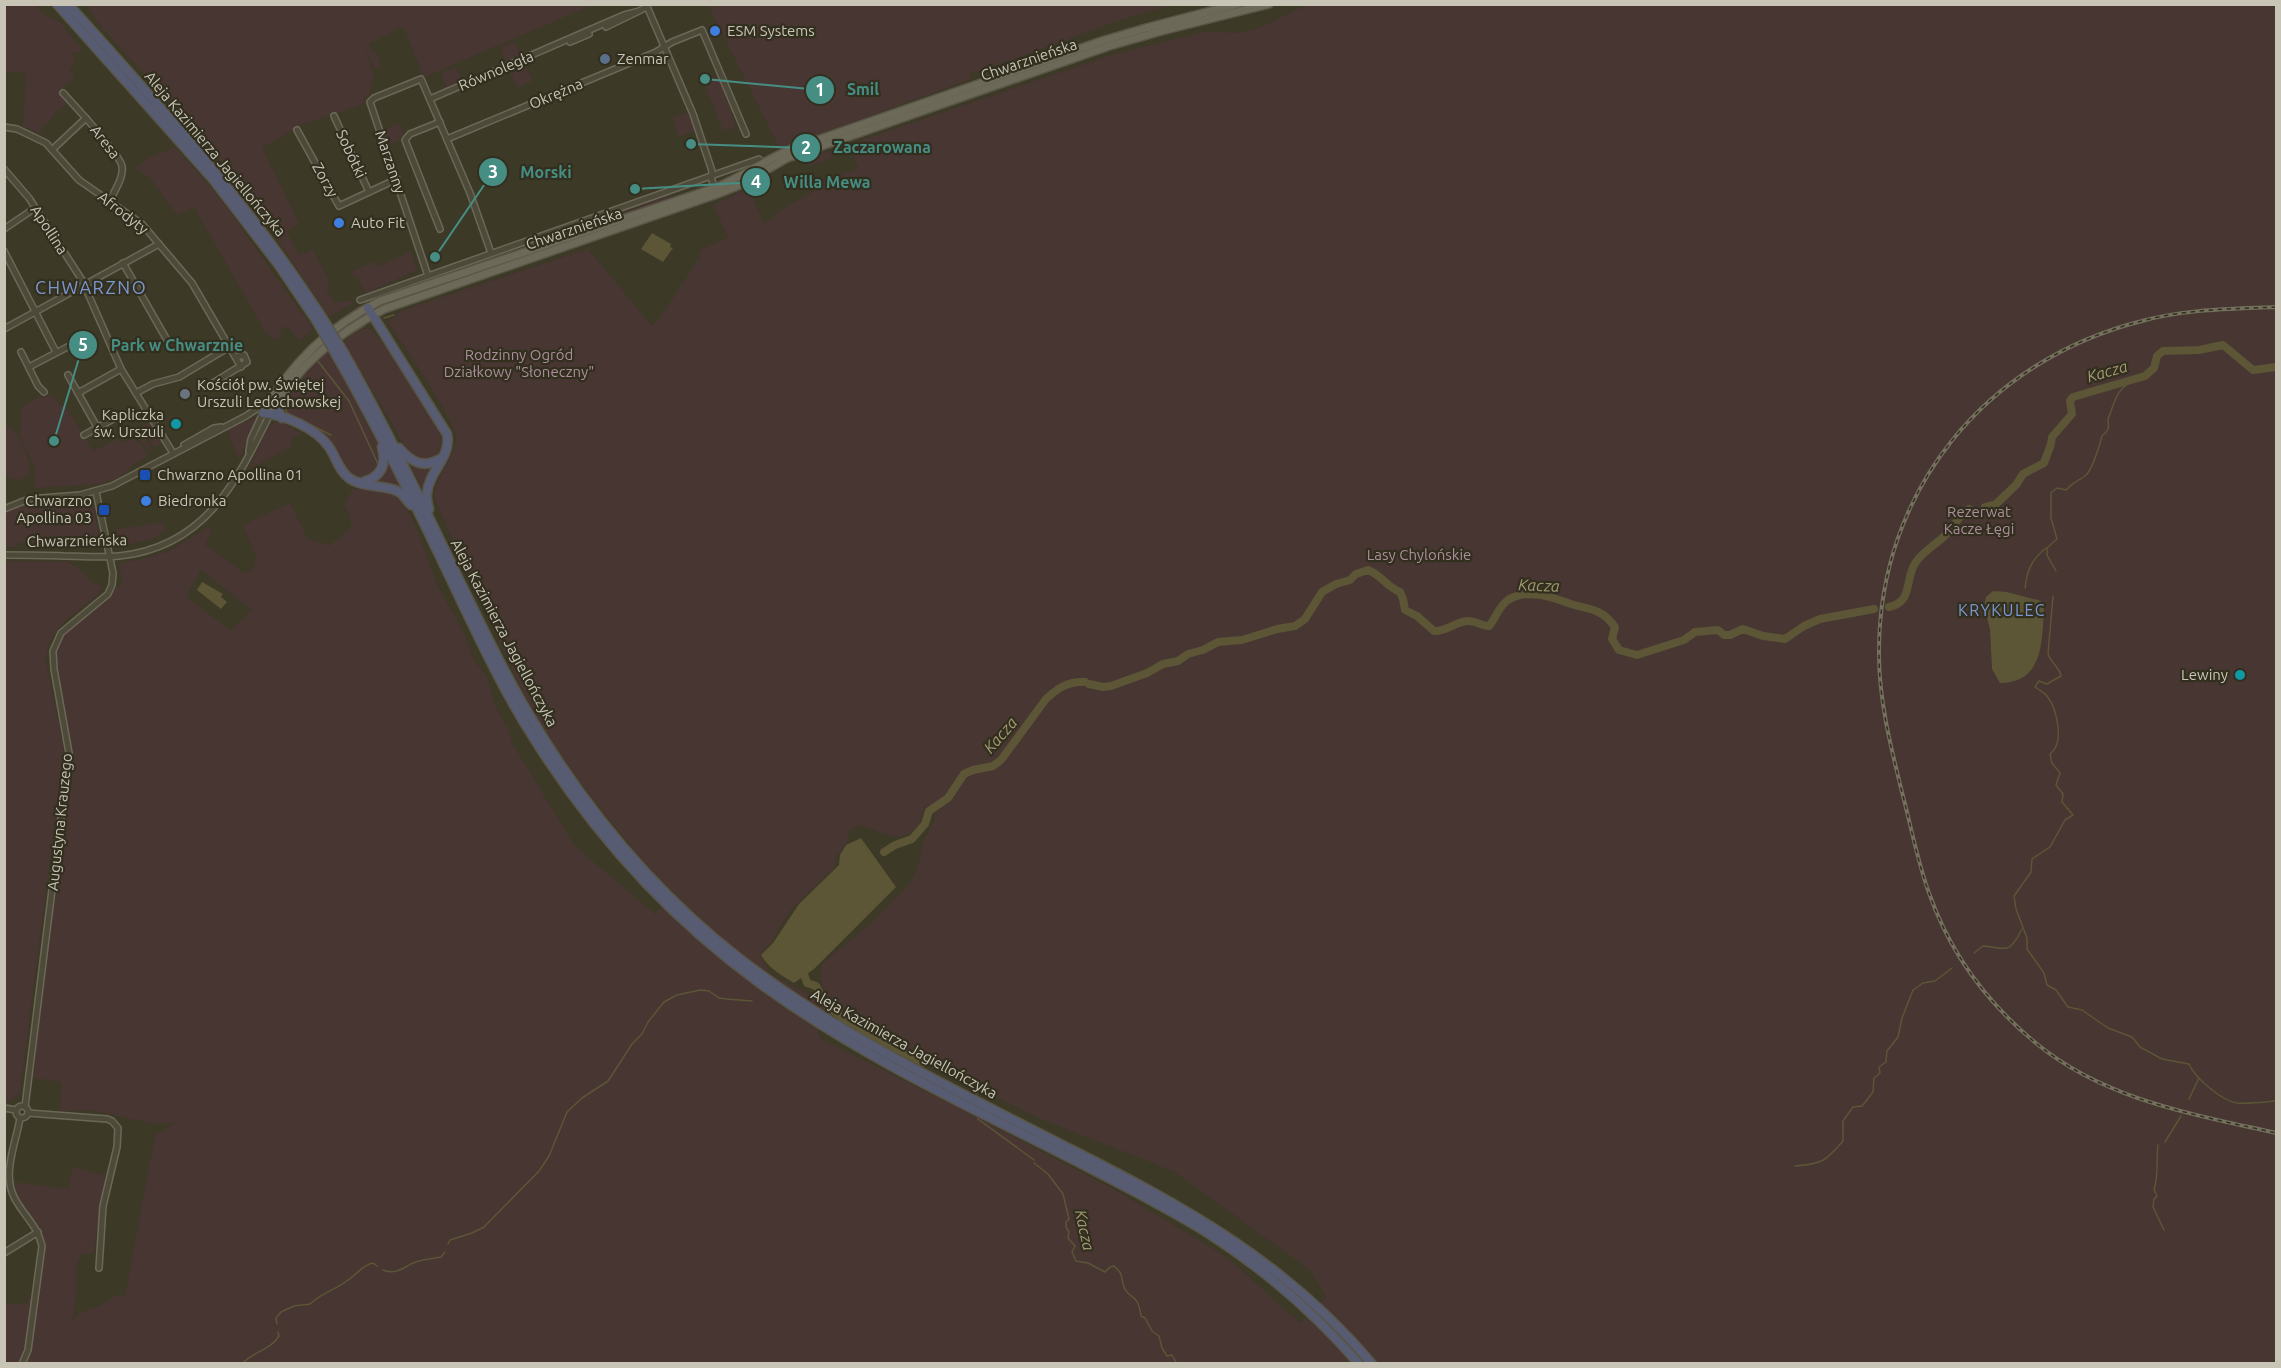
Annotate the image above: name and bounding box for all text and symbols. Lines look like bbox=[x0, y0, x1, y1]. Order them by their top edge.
place label: ESM Systems bbox=[727, 22, 815, 39]
marker: ESM Systems bbox=[708, 24, 722, 38]
street label: Chwarznieńska bbox=[979, 35, 1079, 84]
street label: Równoległa bbox=[456, 47, 536, 94]
place label: Zenmar bbox=[617, 50, 669, 67]
marker: Zenmar bbox=[598, 52, 612, 66]
street label: Aleja Kazimierza Jagiellończyka bbox=[141, 68, 289, 240]
callout: Smil bbox=[805, 73, 891, 107]
street label: Okrężna bbox=[527, 75, 585, 112]
text: 1 bbox=[815, 79, 825, 99]
text: Smil bbox=[847, 80, 879, 98]
street label: Aresa bbox=[87, 122, 124, 162]
street label: Sobótki bbox=[333, 127, 370, 181]
street label: Marzanny bbox=[372, 128, 409, 195]
callout: Zaczarowana bbox=[791, 131, 943, 165]
text: 2 bbox=[801, 137, 811, 157]
text: Zaczarowana bbox=[833, 138, 931, 156]
callout: Morski bbox=[478, 155, 584, 189]
street label: Zorzy bbox=[309, 159, 342, 200]
text: 3 bbox=[488, 161, 498, 181]
text: Morski bbox=[520, 163, 572, 181]
callout: Willa Mewa bbox=[741, 165, 882, 199]
text: 4 bbox=[751, 171, 761, 191]
text: Willa Mewa bbox=[783, 173, 871, 191]
street label: Afrodyty bbox=[95, 188, 152, 237]
street label: Apollina bbox=[27, 202, 72, 257]
street label: Chwarznieńska bbox=[524, 204, 624, 253]
place label: Auto Fit bbox=[351, 214, 405, 231]
marker: Auto Fit bbox=[332, 216, 346, 230]
district label: CHWARZNO bbox=[35, 277, 147, 297]
callout: Park w Chwarznie bbox=[68, 328, 255, 362]
text: 5 bbox=[78, 334, 88, 354]
text: Park w Chwarznie bbox=[111, 336, 243, 354]
park label: Rodzinny Ogród Działkowy "Słoneczny" bbox=[444, 346, 594, 380]
water label: Kacza bbox=[2085, 357, 2130, 385]
place label: Kościół pw. Świętej Urszuli Ledóchowskej bbox=[197, 376, 341, 410]
marker: Kościół pw. Świętej Urszuli Ledóchowskej bbox=[178, 387, 192, 401]
place label: Kapliczka św. Urszuli bbox=[94, 406, 164, 440]
marker: Kapliczka św. Urszuli bbox=[169, 417, 183, 431]
place label: Chwarzno Apollina 01 bbox=[157, 466, 303, 483]
marker: Chwarzno Apollina 01 bbox=[138, 468, 152, 482]
place label: Chwarzno Apollina 03 bbox=[17, 492, 92, 526]
place label: Biedronka bbox=[158, 492, 227, 509]
marker: Biedronka bbox=[139, 494, 153, 508]
marker: Chwarzno Apollina 03 bbox=[97, 503, 111, 517]
park label: Rezerwat Kacze Łęgi bbox=[1944, 503, 2014, 537]
street label: Chwarznieńska bbox=[27, 531, 127, 550]
street label: Aleja Kazimierza Jagiellończyka bbox=[448, 536, 561, 729]
park label: Lasy Chylońskie bbox=[1367, 546, 1471, 563]
water label: Kacza bbox=[1518, 575, 1560, 595]
district label: KRYKULEC bbox=[1958, 601, 2046, 619]
place label: Lewiny bbox=[2181, 666, 2228, 683]
marker: Lewiny bbox=[2233, 668, 2247, 682]
water label: Kacza bbox=[980, 713, 1021, 757]
street label: Augustyna Krauzego bbox=[44, 752, 75, 892]
street label: Aleja Kazimierza Jagiellończyka bbox=[808, 985, 1000, 1102]
water label: Kacza bbox=[1072, 1208, 1098, 1252]

